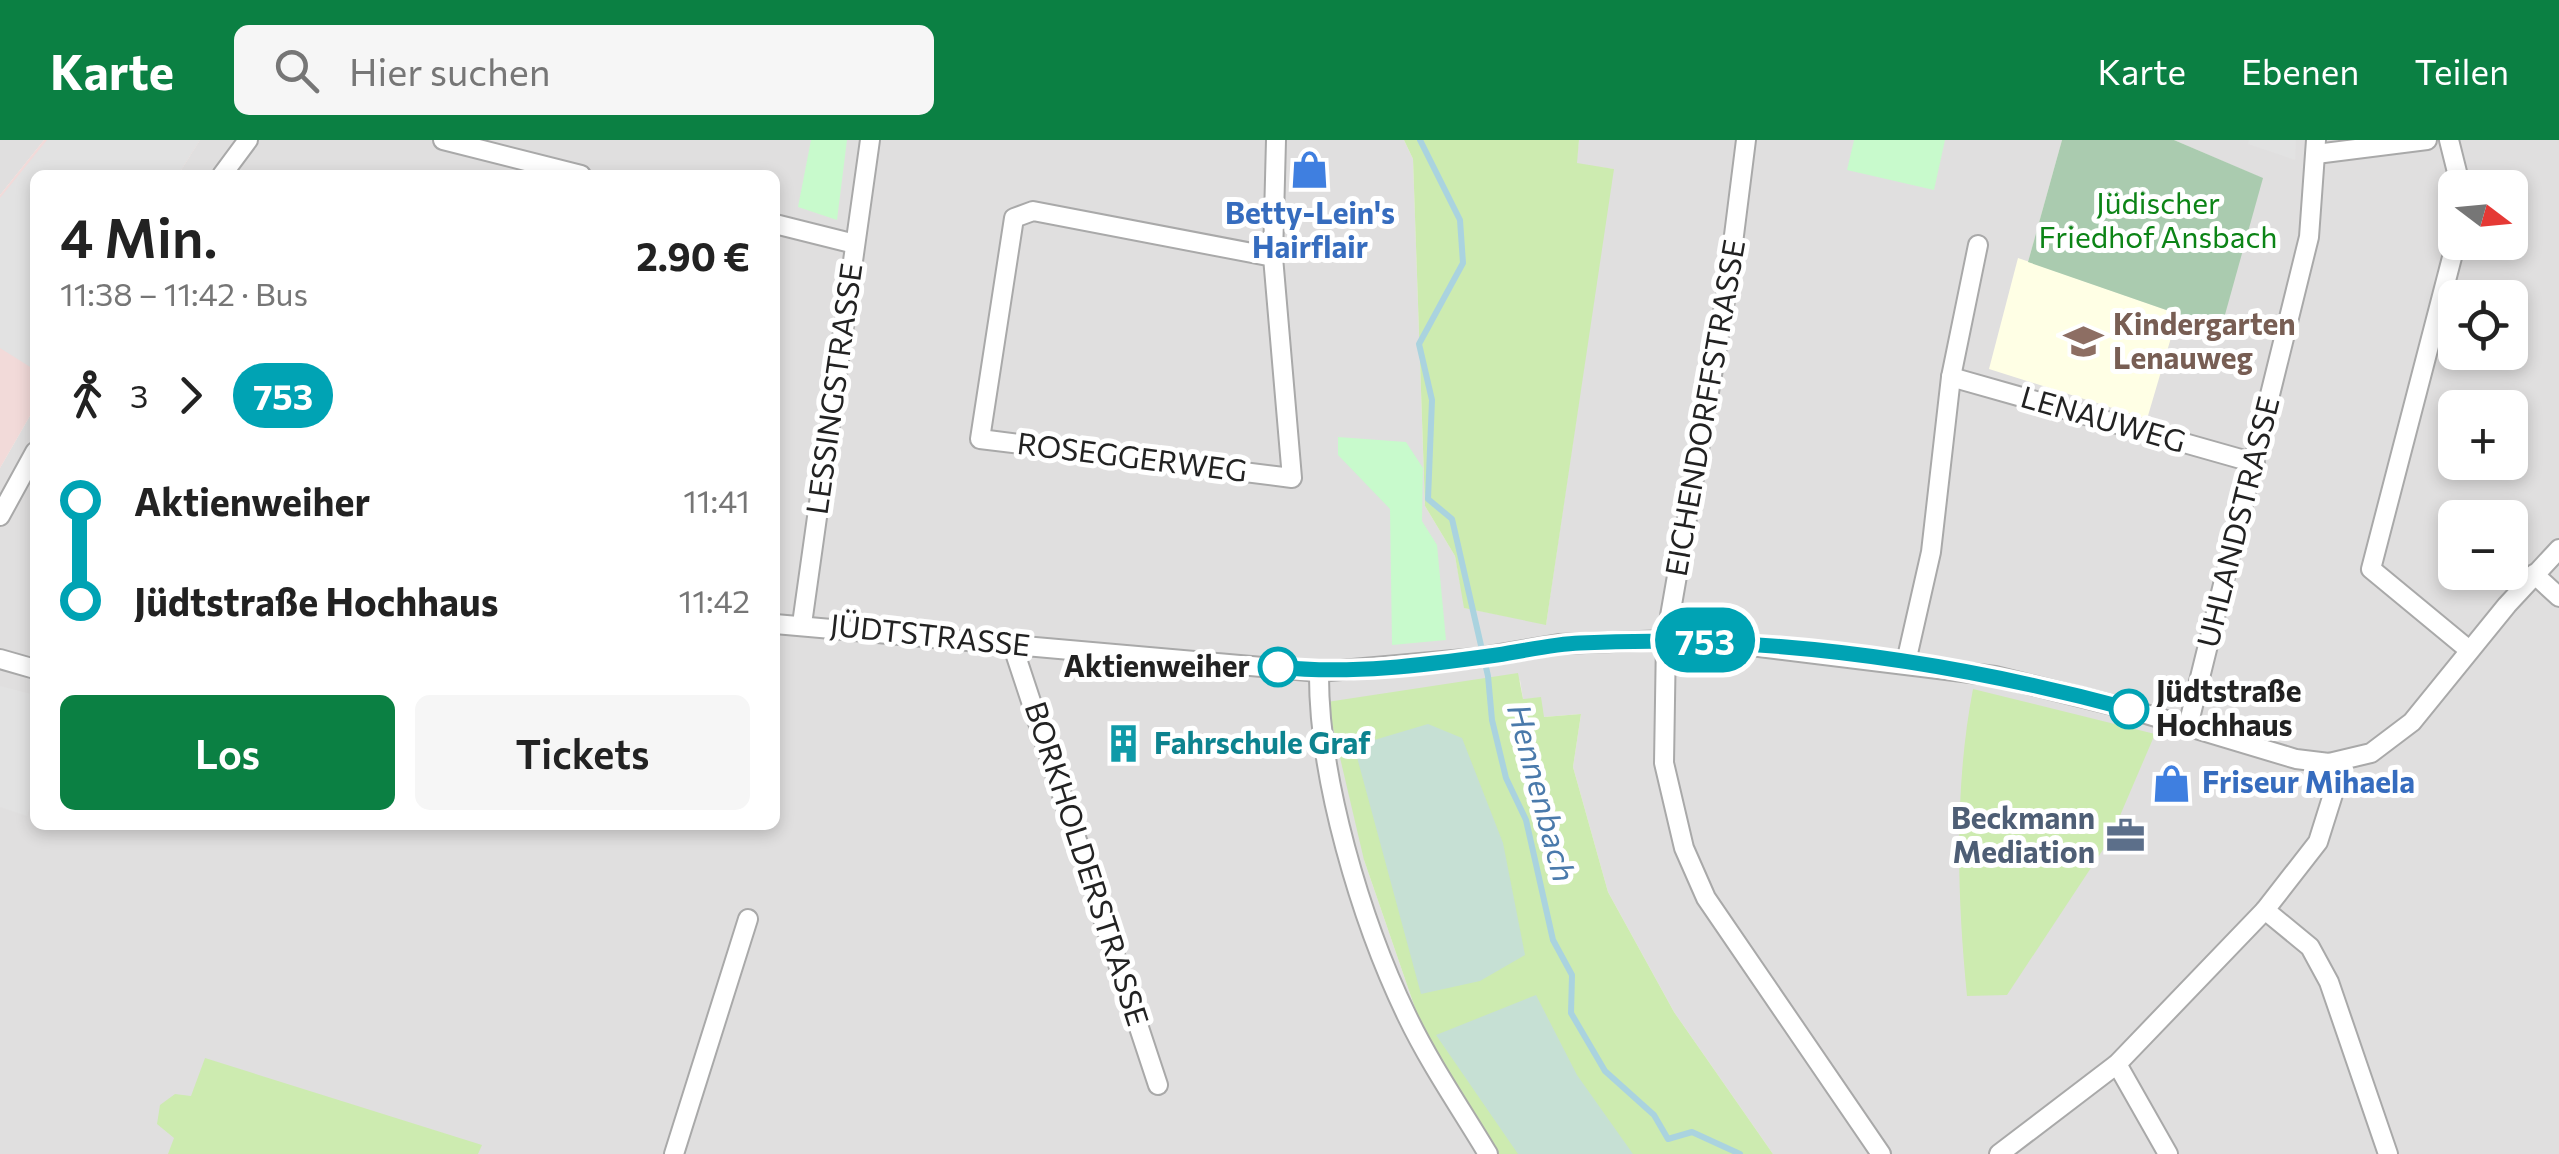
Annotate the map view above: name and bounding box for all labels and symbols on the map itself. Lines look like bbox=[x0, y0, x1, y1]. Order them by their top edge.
shop icon: Betty-Lein's Hairflair bbox=[1289, 149, 1331, 191]
north arrow bbox=[2438, 170, 2528, 260]
park label: Jüdischer Friedhof Ansbach bbox=[2038, 183, 2278, 254]
place label: Betty-Lein's Hairflair bbox=[1225, 193, 1395, 264]
street label: EICHENDORFFSTRASSE bbox=[1656, 236, 1751, 579]
street label: LESSINGSTRASSE bbox=[797, 261, 868, 517]
place label: Kindergarten Lenauweg bbox=[2113, 304, 2296, 375]
school or university icon: Kindergarten Lenauweg bbox=[2062, 321, 2104, 363]
street label: LENAUWEG bbox=[2017, 376, 2190, 459]
street label: UHLANDSTRASSE bbox=[2188, 392, 2286, 651]
street label: ROSEGGERWEG bbox=[1015, 423, 1249, 488]
street label: JÜDTSTRASSE bbox=[828, 605, 1032, 662]
line badge: 753 bbox=[1648, 608, 1762, 672]
place label: Aktienweiher bbox=[1063, 646, 1250, 683]
marker: Aktienweiher bbox=[1259, 648, 1297, 686]
place label: Jüdtstraße Hochhaus bbox=[2156, 671, 2301, 742]
marker: Jüdtstraße Hochhaus bbox=[2110, 690, 2148, 728]
street label: BORKHOLDERSTRASSE bbox=[1018, 697, 1158, 1030]
water label: Hennenbach bbox=[1500, 699, 1586, 886]
building icon: Fahrschule Graf bbox=[1103, 723, 1145, 765]
place label: Fahrschule Graf bbox=[1154, 723, 1371, 760]
shop icon: Friseur Mihaela bbox=[2151, 762, 2193, 804]
place label: Friseur Mihaela bbox=[2202, 762, 2415, 799]
place label: Beckmann Mediation bbox=[1951, 798, 2095, 869]
office icon: Beckmann Mediation bbox=[2104, 815, 2146, 857]

